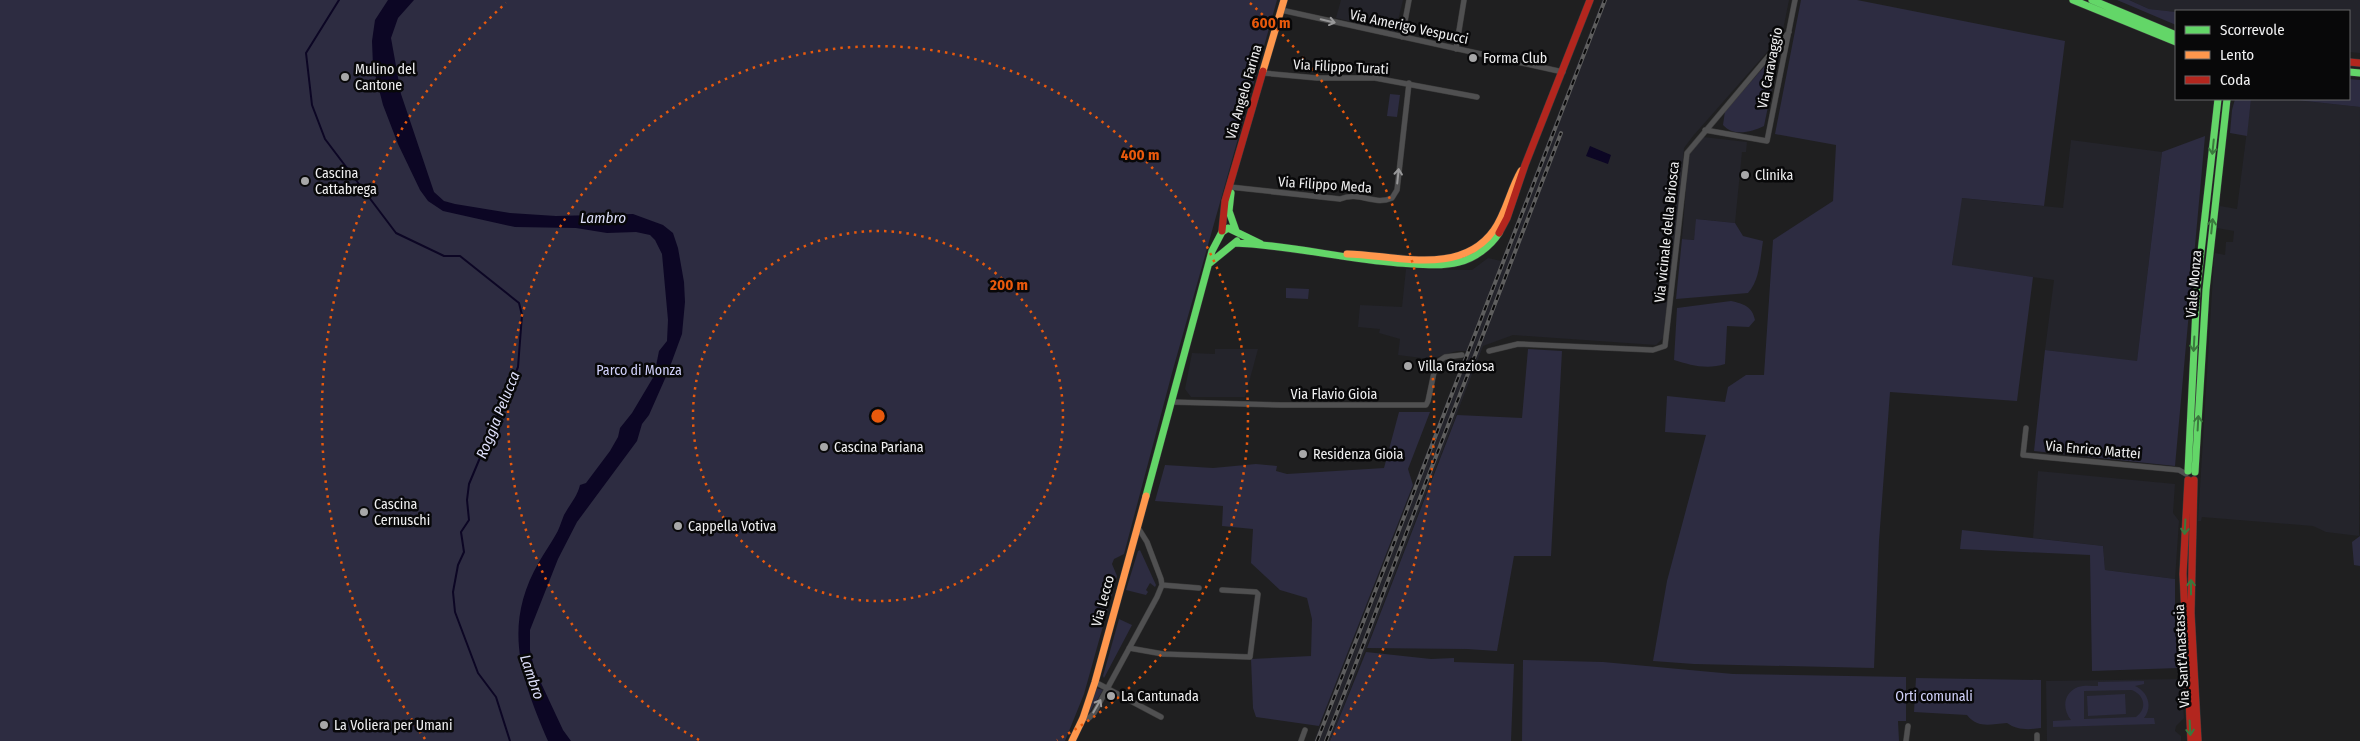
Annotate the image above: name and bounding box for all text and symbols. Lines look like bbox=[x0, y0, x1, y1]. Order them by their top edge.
street label: Via Amerigo Vespucci bbox=[1348, 6, 1470, 48]
legend bbox=[2175, 10, 2350, 100]
text: 600 m bbox=[1252, 14, 1290, 32]
one-way arrow bbox=[1320, 17, 1336, 26]
text: Scorrevole bbox=[2220, 21, 2285, 39]
street label: Via Caravaggio bbox=[1754, 26, 1786, 110]
street label: Via Angelo Farina bbox=[1222, 42, 1266, 141]
text: Lento bbox=[2220, 46, 2254, 64]
place label: Forma Club bbox=[1483, 50, 1547, 67]
marker: Forma Club bbox=[1467, 52, 1479, 64]
street label: Via Filippo Turati bbox=[1293, 56, 1389, 78]
place label: Mulino del Cantone bbox=[355, 61, 416, 94]
marker: Mulino del Cantone bbox=[339, 71, 351, 83]
text: Coda bbox=[2220, 71, 2251, 89]
one-way arrow bbox=[2208, 139, 2218, 155]
text: 400 m bbox=[1121, 146, 1159, 164]
street label: Via vicinale della Briosca bbox=[1651, 160, 1683, 304]
place label: Cascina Cattabrega bbox=[315, 165, 377, 198]
place label: Clinika bbox=[1755, 167, 1793, 184]
one-way arrow bbox=[1394, 168, 1403, 184]
marker: Clinika bbox=[1739, 169, 1751, 181]
street label: Via Filippo Meda bbox=[1278, 173, 1373, 197]
marker: Cascina Cattabrega bbox=[299, 175, 311, 187]
water label: Lambro bbox=[580, 209, 626, 227]
one-way arrow bbox=[2207, 219, 2217, 235]
street label: Viale Monza bbox=[2183, 249, 2205, 319]
text: 200 m bbox=[989, 276, 1028, 294]
one-way arrow bbox=[2190, 336, 2199, 352]
place label: Villa Graziosa bbox=[1418, 358, 1495, 375]
marker: Villa Graziosa bbox=[1402, 360, 1414, 372]
park label: Parco di Monza bbox=[596, 362, 682, 379]
water label: Roggia Pelucca bbox=[472, 369, 524, 461]
street label: Via Flavio Gioia bbox=[1291, 386, 1378, 403]
centre of rings bbox=[869, 407, 887, 425]
one-way arrow bbox=[2193, 416, 2202, 432]
street label: Via Enrico Mattei bbox=[2045, 437, 2141, 463]
place label: Cascina Pariana bbox=[834, 439, 924, 456]
marker: Cascina Pariana bbox=[818, 441, 830, 453]
place label: Residenza Gioia bbox=[1313, 446, 1404, 463]
marker: Residenza Gioia bbox=[1297, 448, 1309, 460]
place label: Cascina Cernuschi bbox=[374, 496, 430, 529]
marker: Cascina Cernuschi bbox=[358, 506, 370, 518]
place label: Cappella Votiva bbox=[688, 518, 776, 535]
one-way arrow bbox=[2180, 519, 2189, 535]
marker: Cappella Votiva bbox=[672, 520, 684, 532]
street label: Via Lecco bbox=[1088, 573, 1118, 629]
one-way arrow bbox=[2186, 580, 2196, 596]
street label: Via Sant'Anastasia bbox=[2171, 604, 2193, 708]
water label: Lambro bbox=[516, 652, 548, 702]
place label: La Cantunada bbox=[1121, 688, 1199, 705]
park label: Orti comunali bbox=[1895, 688, 1973, 705]
marker: La Cantunada bbox=[1105, 690, 1117, 702]
one-way arrow bbox=[1093, 700, 1103, 714]
place label: La Voliera per Umani bbox=[334, 717, 452, 734]
marker: La Voliera per Umani bbox=[318, 719, 330, 731]
one-way arrow bbox=[2185, 720, 2194, 736]

